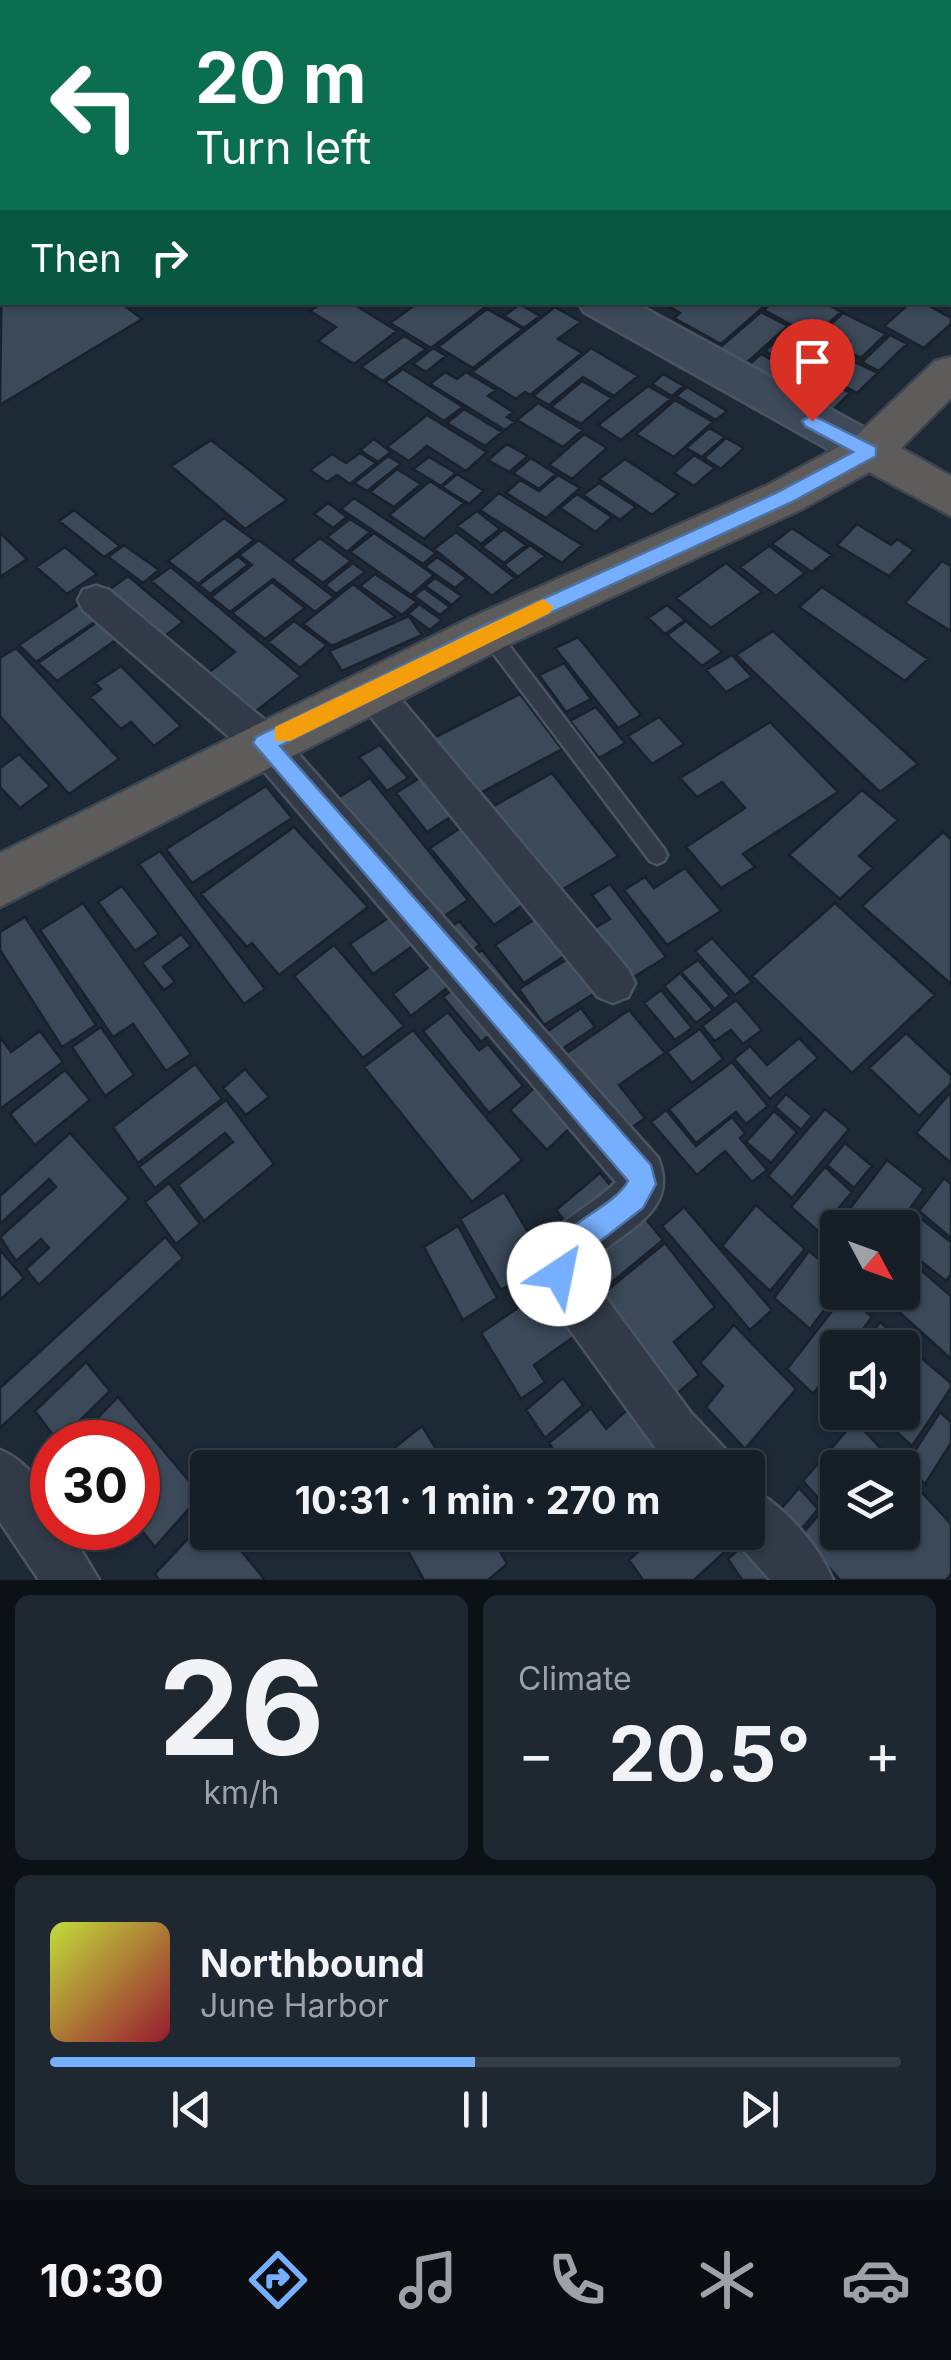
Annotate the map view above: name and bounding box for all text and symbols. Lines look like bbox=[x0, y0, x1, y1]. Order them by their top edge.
text: 20 m bbox=[195, 35, 367, 120]
icon: left bbox=[30, 40, 160, 170]
text: Turn left bbox=[195, 120, 371, 175]
icon: right bbox=[142, 230, 197, 285]
text: Then bbox=[30, 235, 122, 281]
pin bbox=[770, 319, 855, 422]
icon: arrive bbox=[785, 334, 840, 389]
north arrow bbox=[820, 1210, 920, 1310]
map controls bbox=[820, 1210, 920, 1550]
position arrow bbox=[507, 1222, 611, 1326]
button: sound bbox=[820, 1330, 920, 1430]
speed limit sign: 30 bbox=[30, 1420, 160, 1550]
button: layers bbox=[820, 1450, 920, 1550]
text: 10:31 · 1 min · 270 m bbox=[295, 1477, 660, 1523]
text: 26 bbox=[158, 1629, 325, 1786]
text: Climate bbox=[518, 1659, 632, 1698]
text: 20.5° bbox=[608, 1708, 811, 1799]
text: − bbox=[518, 1721, 554, 1787]
text: + bbox=[865, 1721, 901, 1787]
text: km/h bbox=[203, 1773, 280, 1812]
text: Northbound bbox=[200, 1940, 425, 1986]
text: June Harbor bbox=[200, 1986, 389, 2025]
icon: previous bbox=[164, 2082, 219, 2137]
icon: pause bbox=[448, 2082, 503, 2137]
icon: next bbox=[732, 2082, 787, 2137]
icon: directions bbox=[243, 2245, 313, 2315]
icon: music bbox=[393, 2245, 463, 2315]
icon: phone bbox=[542, 2245, 612, 2315]
icon: climate bbox=[692, 2245, 762, 2315]
icon: car bbox=[841, 2245, 911, 2315]
text: 10:30 bbox=[40, 2253, 164, 2308]

